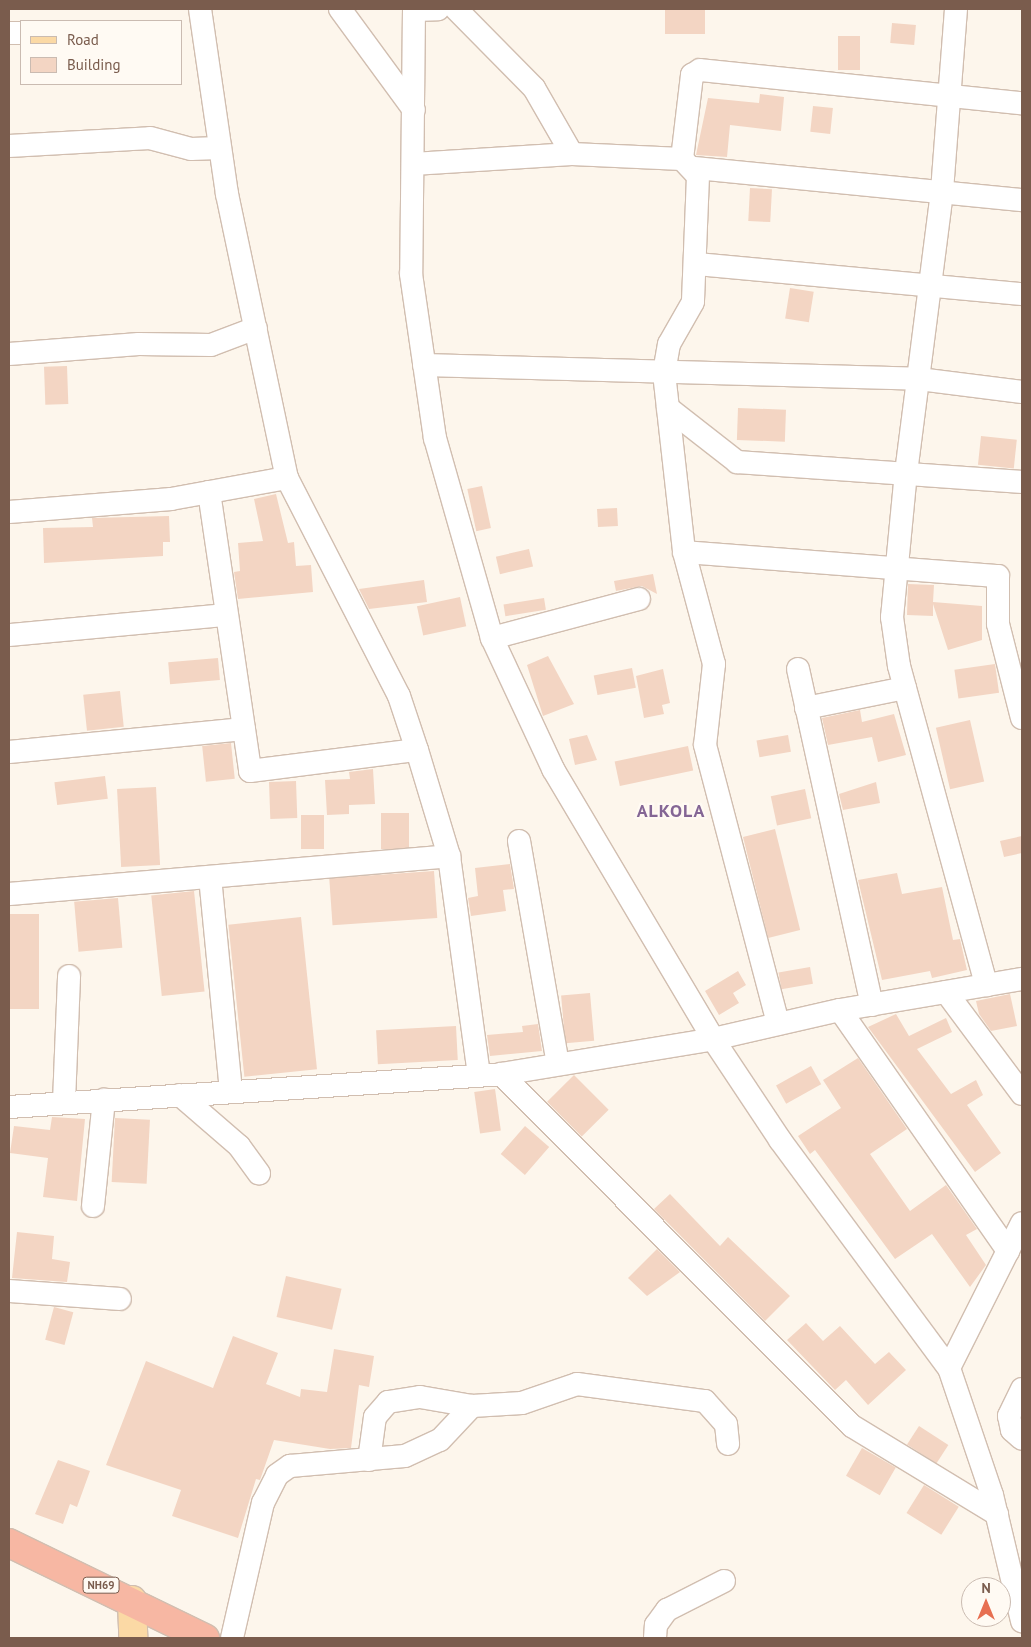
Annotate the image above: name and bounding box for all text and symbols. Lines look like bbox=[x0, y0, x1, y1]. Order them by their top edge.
legend bbox=[20, 20, 182, 85]
text: Road bbox=[67, 30, 99, 49]
text: Building bbox=[67, 55, 121, 74]
district label: ALKOLA bbox=[636, 800, 706, 822]
road number: NH69 bbox=[82, 1576, 120, 1594]
north arrow bbox=[961, 1577, 1011, 1627]
text: N bbox=[981, 1579, 991, 1597]

